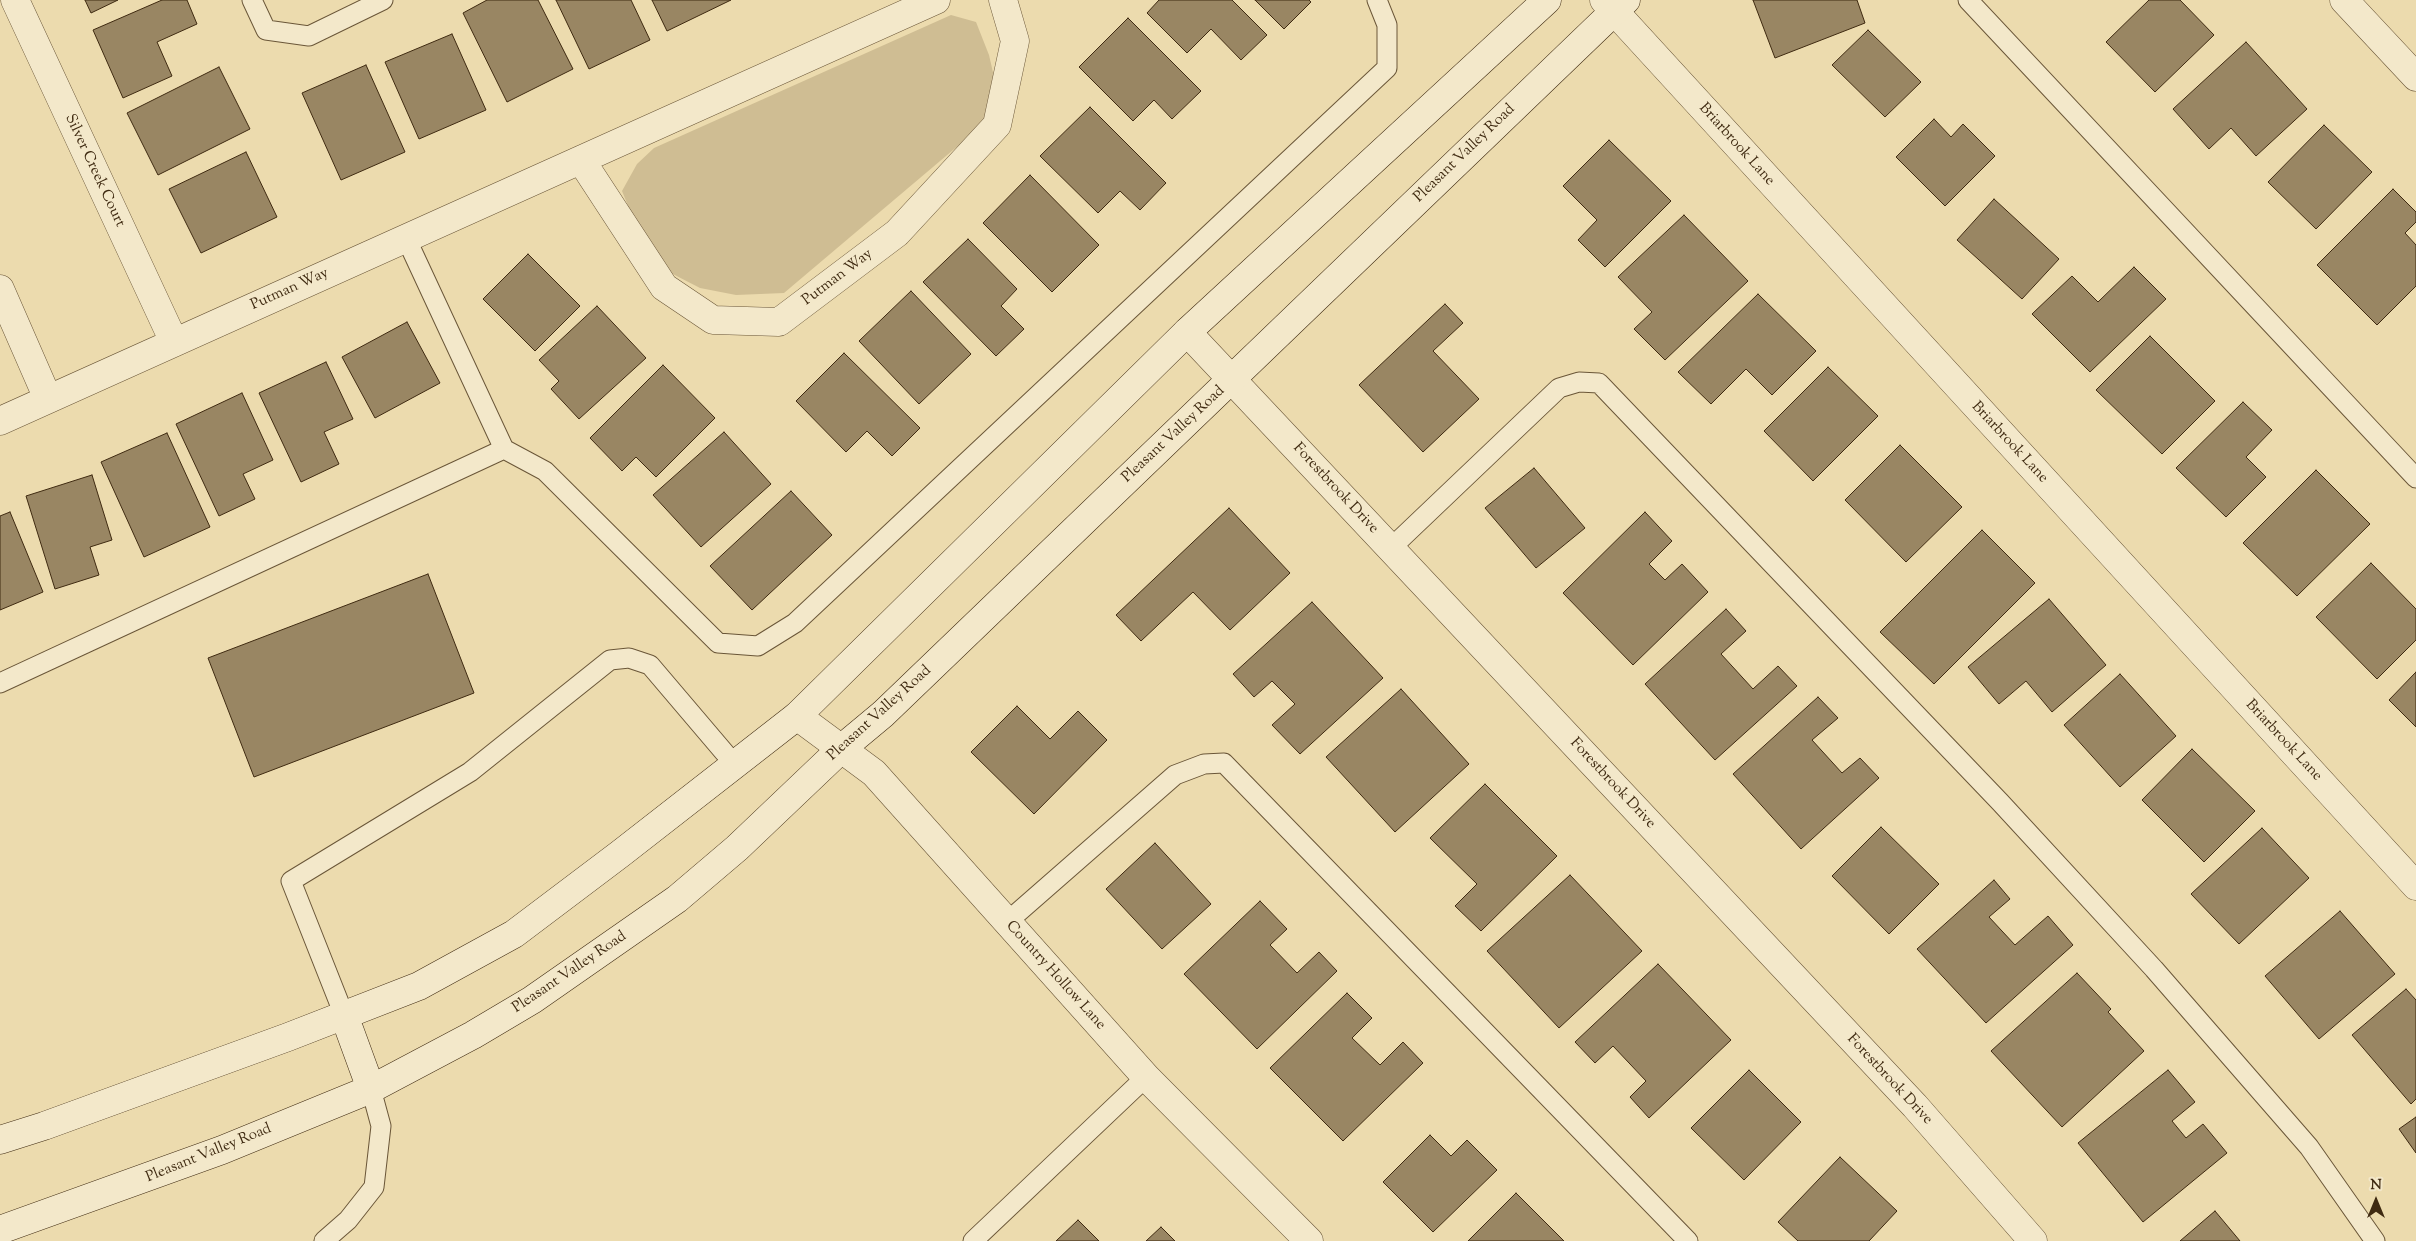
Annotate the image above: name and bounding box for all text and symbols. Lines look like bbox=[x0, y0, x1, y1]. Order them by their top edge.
street label: Briarbrook Lane bbox=[1694, 100, 1778, 190]
street label: Pleasant Valley Road bbox=[1411, 101, 1519, 207]
street label: Silver Creek Court bbox=[60, 112, 128, 230]
street label: Putman Way bbox=[799, 246, 877, 310]
street label: Putman Way bbox=[248, 265, 332, 315]
street label: Pleasant Valley Road bbox=[1119, 383, 1229, 487]
street label: Briarbrook Lane bbox=[1967, 399, 2051, 487]
street label: Forestbrook Drive bbox=[1288, 440, 1382, 538]
street label: Pleasant Valley Road bbox=[824, 663, 936, 765]
street label: Briarbrook Lane bbox=[2241, 697, 2325, 785]
street label: Forestbrook Drive bbox=[1565, 735, 1659, 833]
street label: Country Hollow Lane bbox=[1001, 918, 1109, 1034]
street label: Pleasant Valley Road bbox=[510, 928, 630, 1018]
street label: Forestbrook Drive bbox=[1842, 1031, 1936, 1129]
street label: Pleasant Valley Road bbox=[144, 1121, 274, 1187]
north arrow bbox=[2351, 1176, 2401, 1226]
text: N bbox=[2370, 1176, 2382, 1196]

